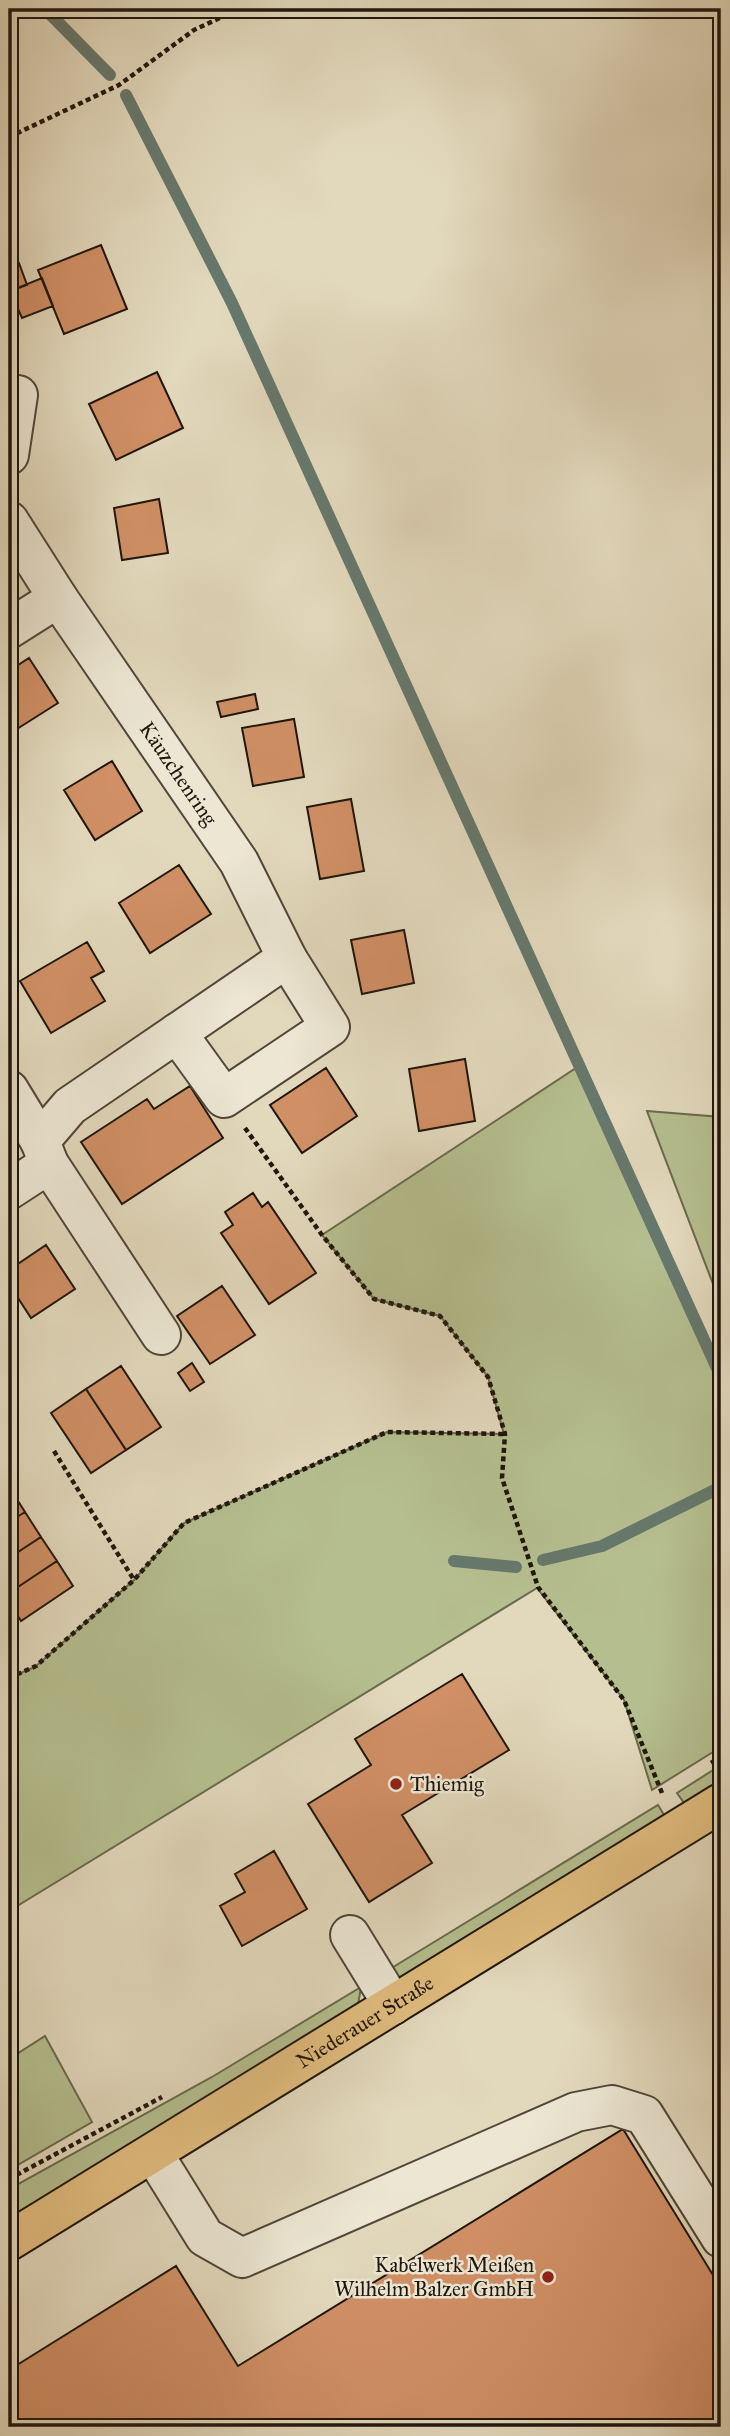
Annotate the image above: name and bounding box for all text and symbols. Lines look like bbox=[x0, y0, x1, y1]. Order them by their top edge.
street label: Käuzchenring bbox=[134, 717, 223, 831]
place label: Thiemig bbox=[410, 1771, 484, 1797]
marker: Thiemig bbox=[388, 1776, 404, 1792]
street label: Niederauer Straße bbox=[292, 1970, 439, 2074]
place label: Kabelwerk Meißen Wilhelm Balzer GmbH bbox=[334, 2252, 534, 2302]
marker: Kabelwerk Meißen Wilhelm Balzer GmbH bbox=[540, 2269, 556, 2285]

